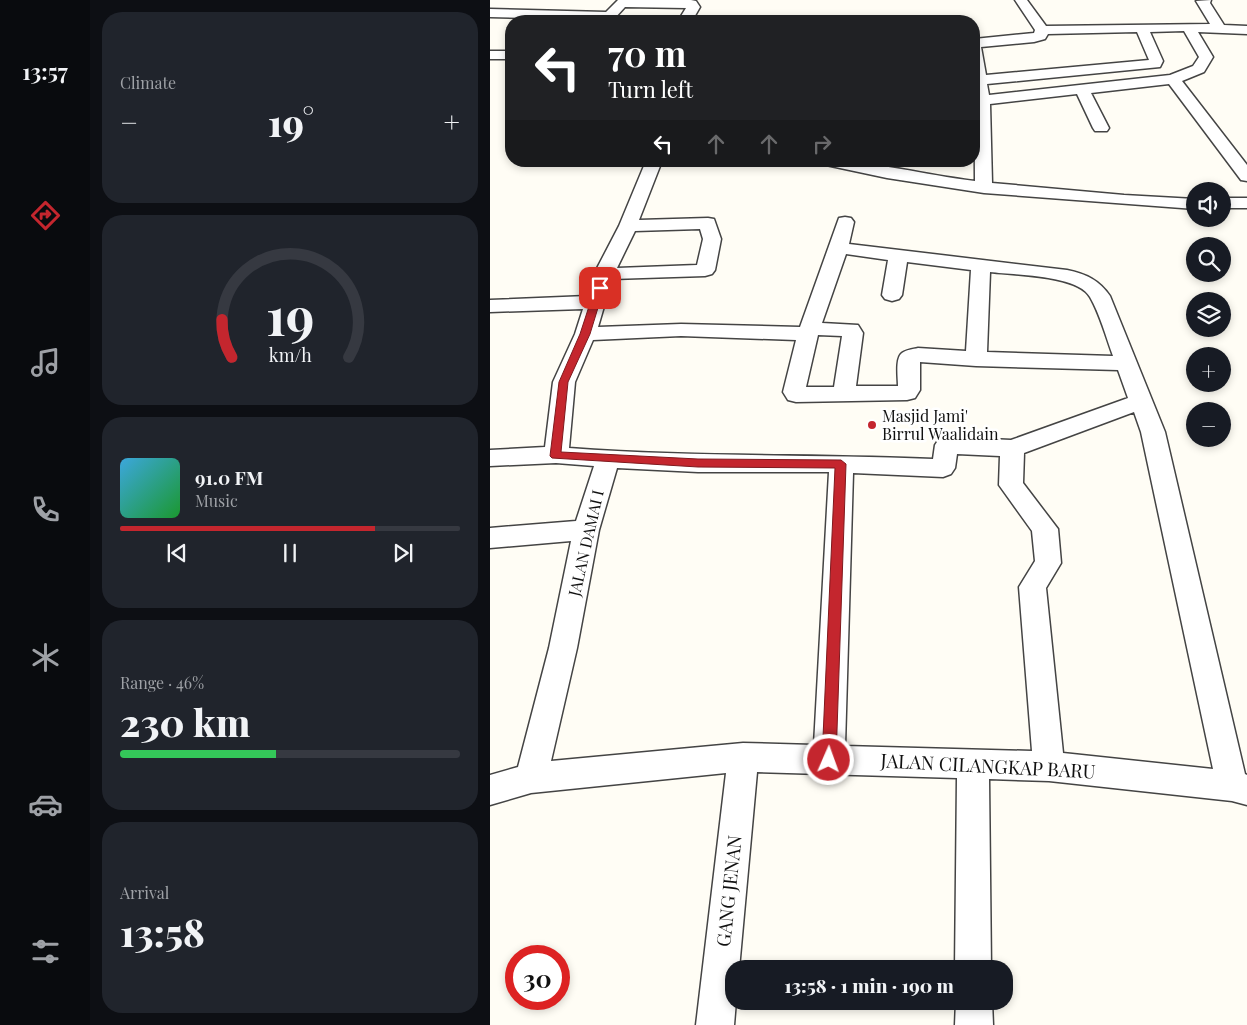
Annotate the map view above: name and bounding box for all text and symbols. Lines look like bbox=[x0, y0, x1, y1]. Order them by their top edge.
text: 70 m bbox=[608, 29, 686, 76]
icon: left bbox=[525, 35, 590, 100]
text: 13:57 bbox=[22, 56, 68, 86]
text: Climate bbox=[120, 72, 176, 93]
text: Turn left bbox=[608, 74, 693, 104]
text: 19° bbox=[268, 96, 314, 147]
text: − bbox=[120, 103, 138, 140]
text: + bbox=[444, 103, 460, 140]
icon: left bbox=[649, 130, 677, 158]
icon: ahead bbox=[702, 130, 730, 158]
icon: ahead bbox=[755, 130, 783, 158]
icon: right bbox=[808, 130, 836, 158]
map controls bbox=[1186, 182, 1231, 447]
button: sound bbox=[1186, 182, 1231, 227]
icon: directions bbox=[28, 198, 63, 233]
button: search bbox=[1186, 237, 1231, 282]
pin bbox=[579, 267, 621, 309]
icon: arrive bbox=[586, 274, 614, 302]
text: 19 bbox=[266, 280, 314, 349]
button: layers bbox=[1186, 292, 1231, 337]
text: km/h bbox=[269, 343, 312, 366]
icon: music bbox=[28, 345, 63, 380]
button: + bbox=[1186, 347, 1231, 392]
button: − bbox=[1186, 402, 1231, 447]
place label: Masjid Jami' Birrul Waalidain bbox=[882, 405, 999, 444]
marker: Masjid Jami' Birrul Waalidain bbox=[866, 419, 878, 431]
text: 91.0 FM bbox=[195, 464, 263, 490]
street label: JALAN DAMAI I bbox=[563, 488, 608, 599]
text: Music bbox=[195, 490, 238, 511]
icon: phone bbox=[28, 492, 63, 527]
icon: previous bbox=[163, 539, 191, 567]
icon: pause bbox=[276, 539, 304, 567]
icon: next bbox=[389, 539, 417, 567]
icon: climate bbox=[28, 640, 63, 675]
text: Range · 46% bbox=[120, 672, 204, 693]
text: 230 km bbox=[120, 696, 250, 747]
position arrow bbox=[802, 733, 854, 785]
street label: JALAN CILANGKAP BARU bbox=[879, 746, 1096, 784]
icon: car bbox=[28, 787, 63, 822]
street label: GANG JENAN bbox=[709, 834, 747, 948]
text: Arrival bbox=[120, 882, 169, 903]
text: 13:58 bbox=[120, 906, 205, 957]
icon: filters bbox=[28, 934, 63, 969]
speed limit sign: 30 bbox=[505, 945, 570, 1010]
text: 13:58 · 1 min · 190 m bbox=[784, 972, 954, 998]

